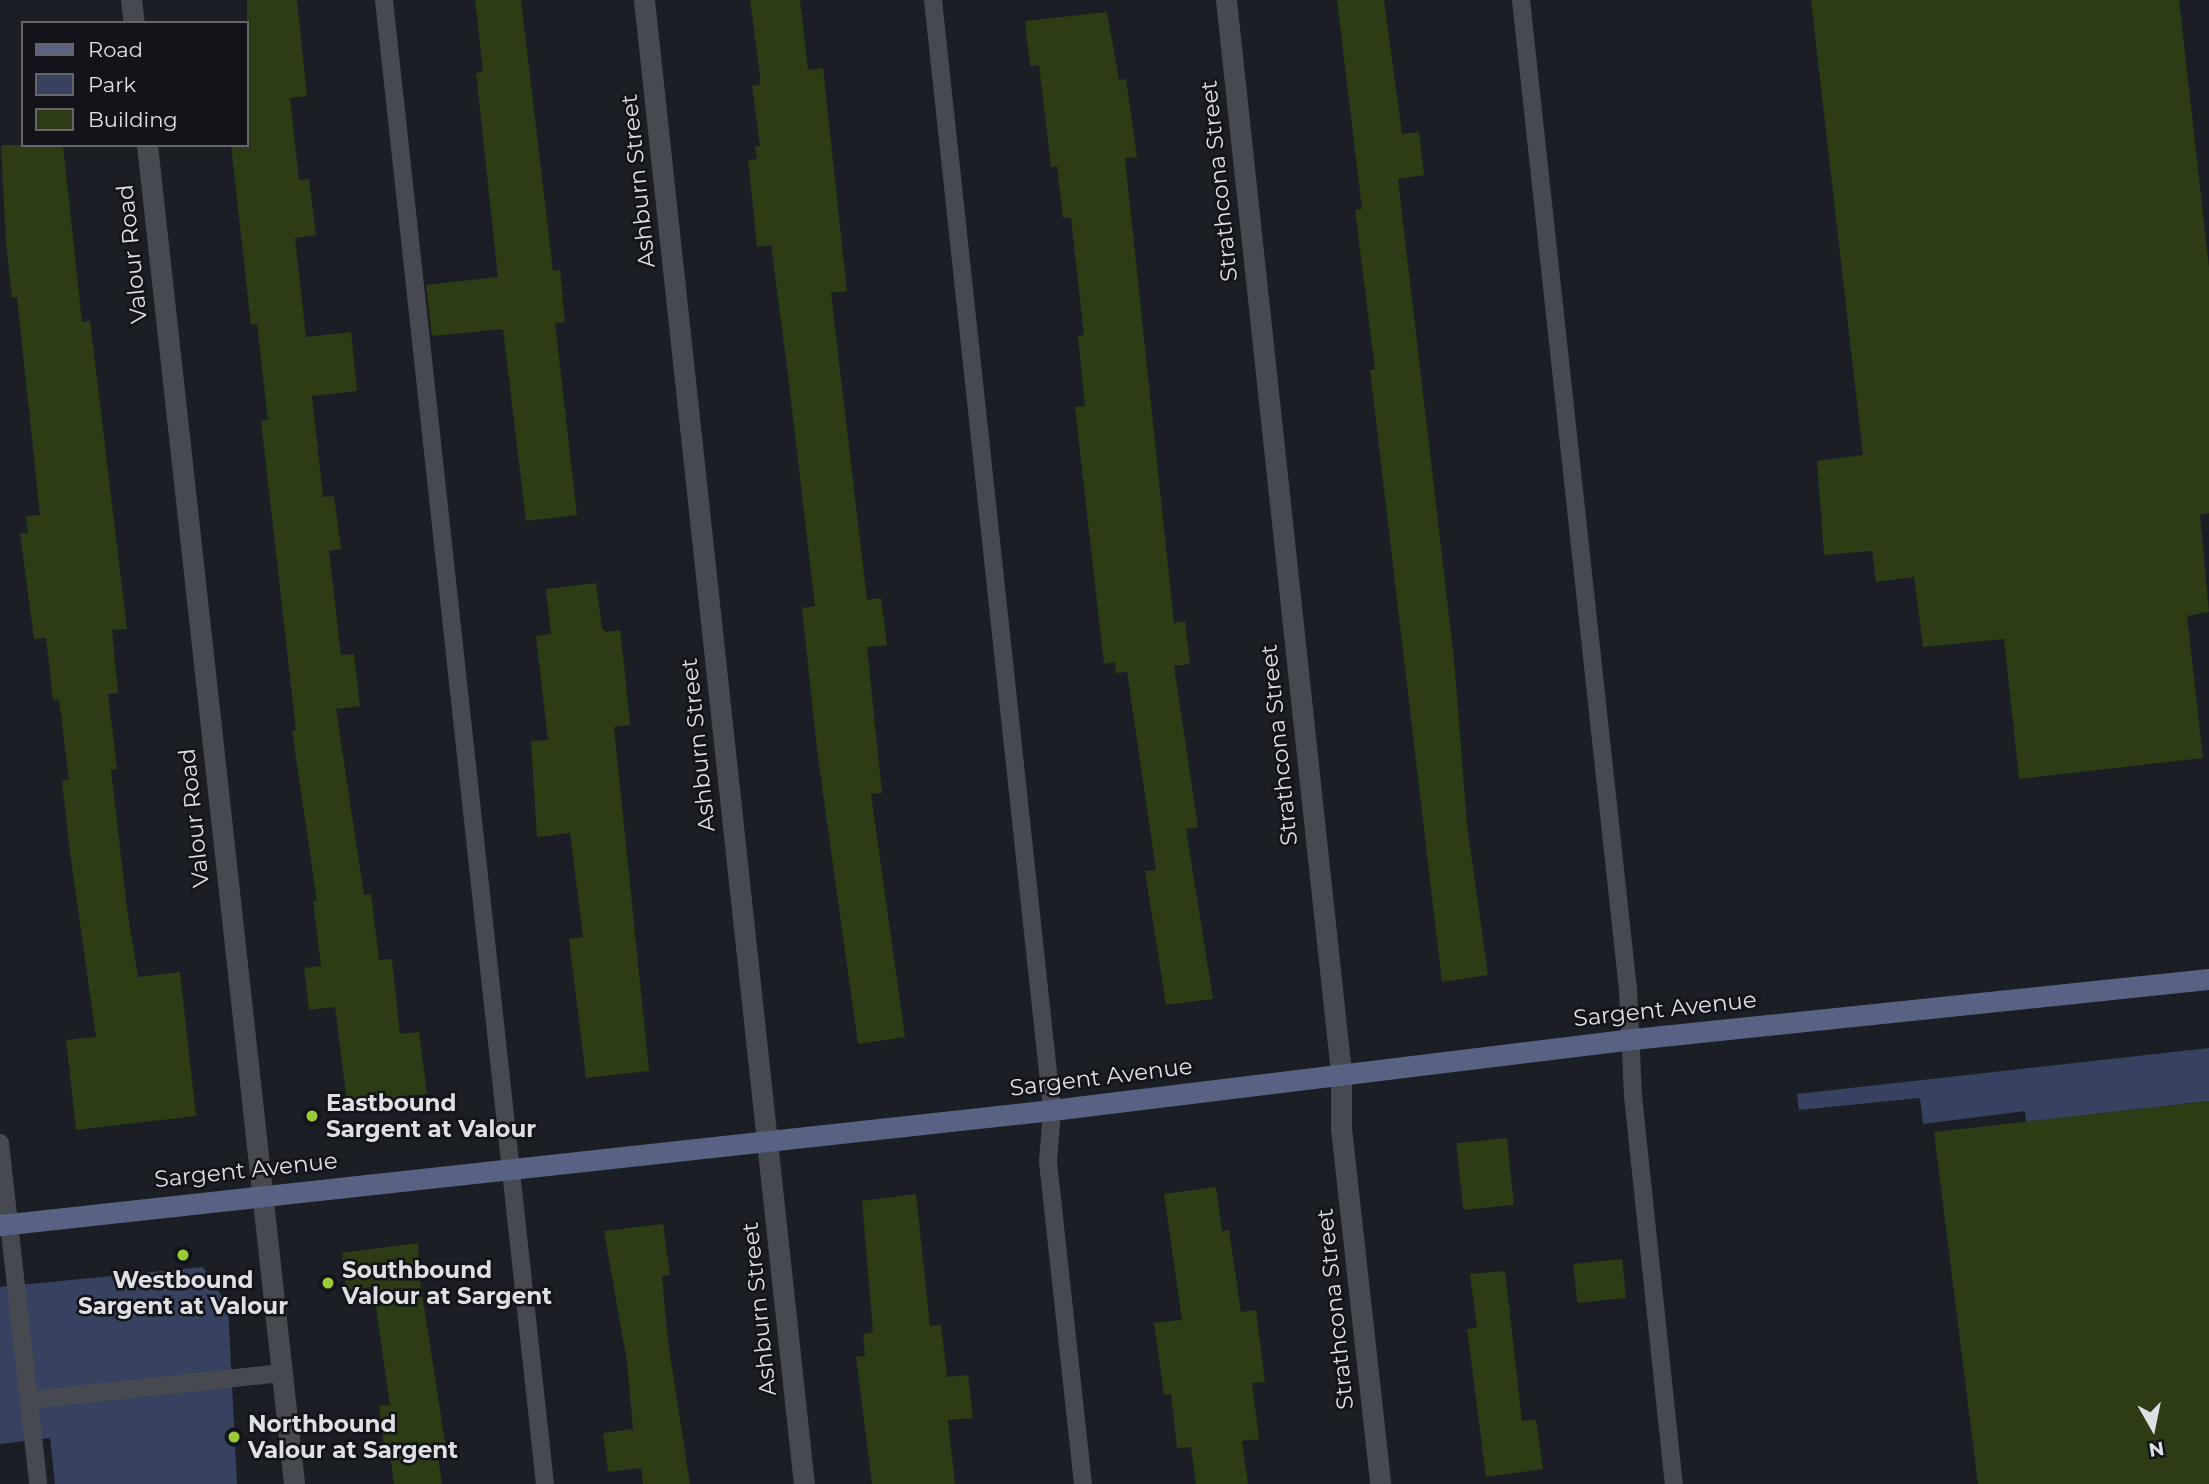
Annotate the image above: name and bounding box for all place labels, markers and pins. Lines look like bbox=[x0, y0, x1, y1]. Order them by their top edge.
place label: Eastbound Sargent at Valour bbox=[326, 1089, 536, 1143]
marker: Eastbound Sargent at Valour bbox=[304, 1108, 320, 1124]
marker: Westbound Sargent at Valour bbox=[175, 1247, 191, 1263]
place label: Southbound Valour at Sargent bbox=[342, 1256, 552, 1310]
place label: Westbound Sargent at Valour bbox=[78, 1266, 288, 1320]
marker: Southbound Valour at Sargent bbox=[320, 1275, 336, 1291]
place label: Northbound Valour at Sargent bbox=[248, 1410, 458, 1464]
marker: Northbound Valour at Sargent bbox=[226, 1429, 242, 1445]

